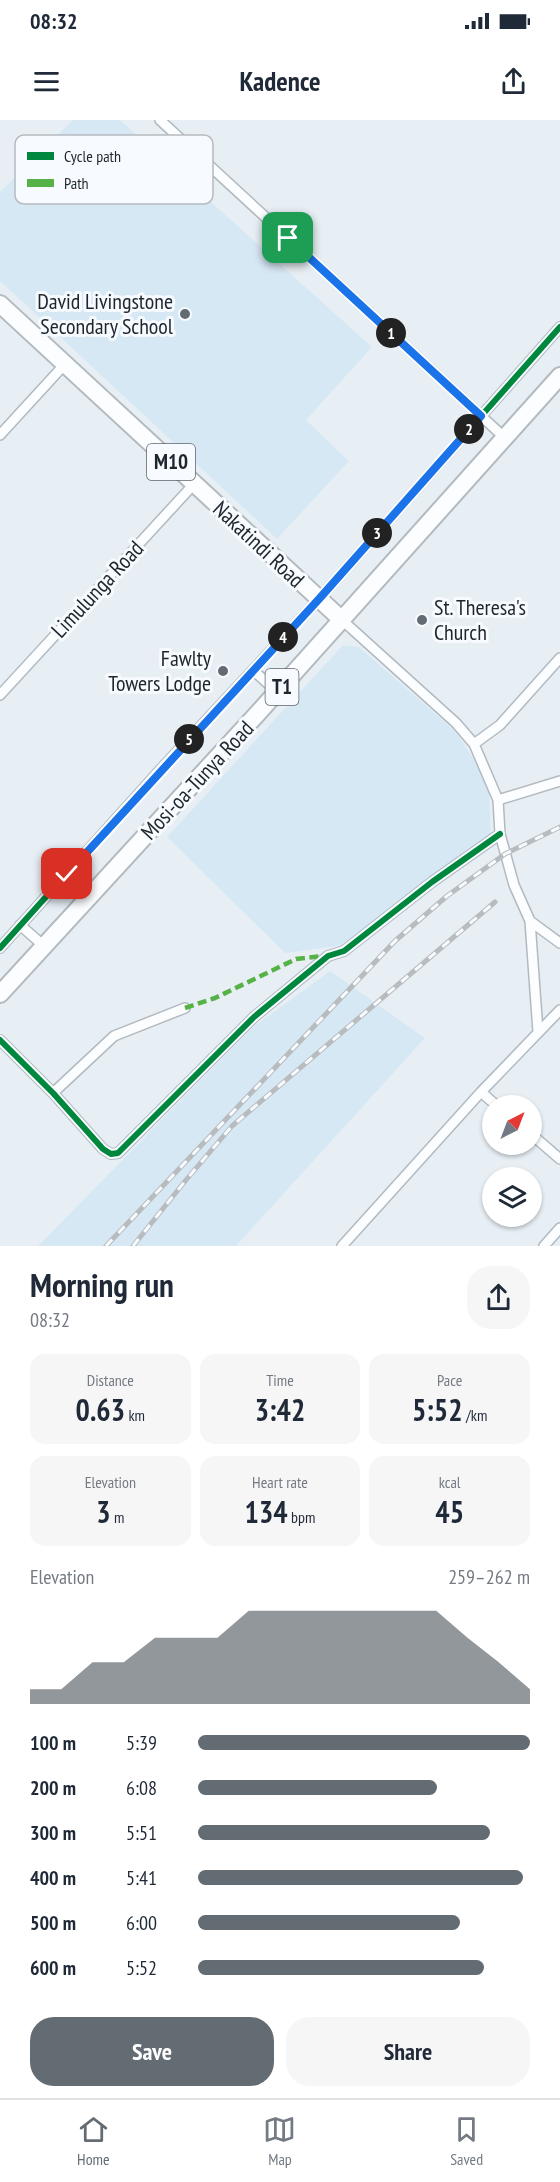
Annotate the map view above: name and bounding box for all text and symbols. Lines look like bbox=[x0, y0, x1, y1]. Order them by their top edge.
text: 08:32 bbox=[30, 7, 78, 35]
text: Kadence bbox=[239, 64, 321, 98]
icon: menu bbox=[30, 65, 63, 98]
icon: share bbox=[497, 65, 530, 98]
legend bbox=[15, 135, 213, 204]
text: Cycle path bbox=[64, 146, 121, 166]
text: Path bbox=[64, 173, 89, 193]
pin bbox=[262, 212, 313, 263]
icon: arrive bbox=[271, 221, 304, 254]
place label: David Livingstone Secondary School bbox=[37, 287, 174, 340]
marker: David Livingstone Secondary School bbox=[178, 307, 192, 321]
pin: 1 bbox=[376, 318, 406, 348]
text: 1 bbox=[387, 323, 395, 343]
pin: 2 bbox=[454, 414, 484, 444]
text: 2 bbox=[465, 419, 473, 439]
road number: M10 bbox=[147, 444, 195, 480]
street label: Nakatindi Road bbox=[207, 495, 311, 593]
pin: 3 bbox=[362, 518, 392, 548]
text: 3 bbox=[373, 523, 381, 543]
street label: Limulunga Road bbox=[45, 535, 149, 643]
place label: St. Theresa's Church bbox=[434, 593, 526, 646]
marker: St. Theresa's Church bbox=[415, 613, 429, 627]
pin: 4 bbox=[268, 622, 298, 652]
text: 4 bbox=[279, 627, 287, 647]
place label: Fawlty Towers Lodge bbox=[108, 644, 212, 697]
marker: Fawlty Towers Lodge bbox=[216, 664, 230, 678]
road number: T1 bbox=[266, 669, 298, 705]
street label: Mosi-oa-Tunya Road bbox=[135, 715, 259, 845]
pin: 5 bbox=[174, 724, 204, 754]
text: 5 bbox=[185, 729, 193, 749]
pin bbox=[41, 848, 92, 899]
icon: check bbox=[50, 857, 83, 890]
north arrow bbox=[482, 1095, 542, 1155]
map controls bbox=[482, 1095, 542, 1227]
button: layers bbox=[482, 1167, 542, 1227]
text: Morning run bbox=[30, 1263, 174, 1306]
button: share bbox=[467, 1266, 530, 1329]
text: 08:32 bbox=[30, 1307, 70, 1333]
text: Distance bbox=[87, 1370, 134, 1390]
text: Time bbox=[266, 1370, 294, 1390]
text: Pace bbox=[437, 1370, 462, 1390]
text: 0.63 bbox=[76, 1390, 125, 1429]
text: 3:42 bbox=[255, 1390, 305, 1429]
text: 5:52 bbox=[412, 1390, 463, 1429]
text: km bbox=[125, 1405, 145, 1425]
text: /km bbox=[463, 1405, 487, 1425]
text: Elevation bbox=[85, 1472, 136, 1492]
text: Heart rate bbox=[252, 1472, 308, 1492]
text: kcal bbox=[439, 1472, 461, 1492]
text: 3 bbox=[96, 1492, 111, 1531]
text: 134 bbox=[245, 1492, 288, 1531]
text: 45 bbox=[435, 1492, 464, 1531]
text: m bbox=[111, 1507, 124, 1527]
text: bpm bbox=[288, 1507, 315, 1527]
text: Elevation bbox=[30, 1564, 94, 1590]
text: 259–262 m bbox=[448, 1564, 530, 1590]
text: 100 m bbox=[30, 1730, 76, 1756]
text: 5:39 bbox=[126, 1730, 157, 1756]
text: 200 m bbox=[30, 1775, 76, 1801]
text: 6:08 bbox=[126, 1775, 157, 1801]
text: 300 m bbox=[30, 1820, 76, 1846]
text: 5:51 bbox=[126, 1820, 157, 1846]
text: 400 m bbox=[30, 1865, 76, 1891]
text: 5:41 bbox=[126, 1865, 157, 1891]
text: 500 m bbox=[30, 1910, 76, 1936]
text: 6:00 bbox=[126, 1910, 157, 1936]
text: 600 m bbox=[30, 1955, 76, 1981]
text: 5:52 bbox=[126, 1955, 157, 1981]
button: Save bbox=[30, 2017, 274, 2086]
button: Share bbox=[286, 2017, 530, 2086]
tab: Home bbox=[77, 2113, 110, 2169]
tab: Map bbox=[263, 2113, 296, 2169]
tab: Saved bbox=[450, 2113, 483, 2169]

